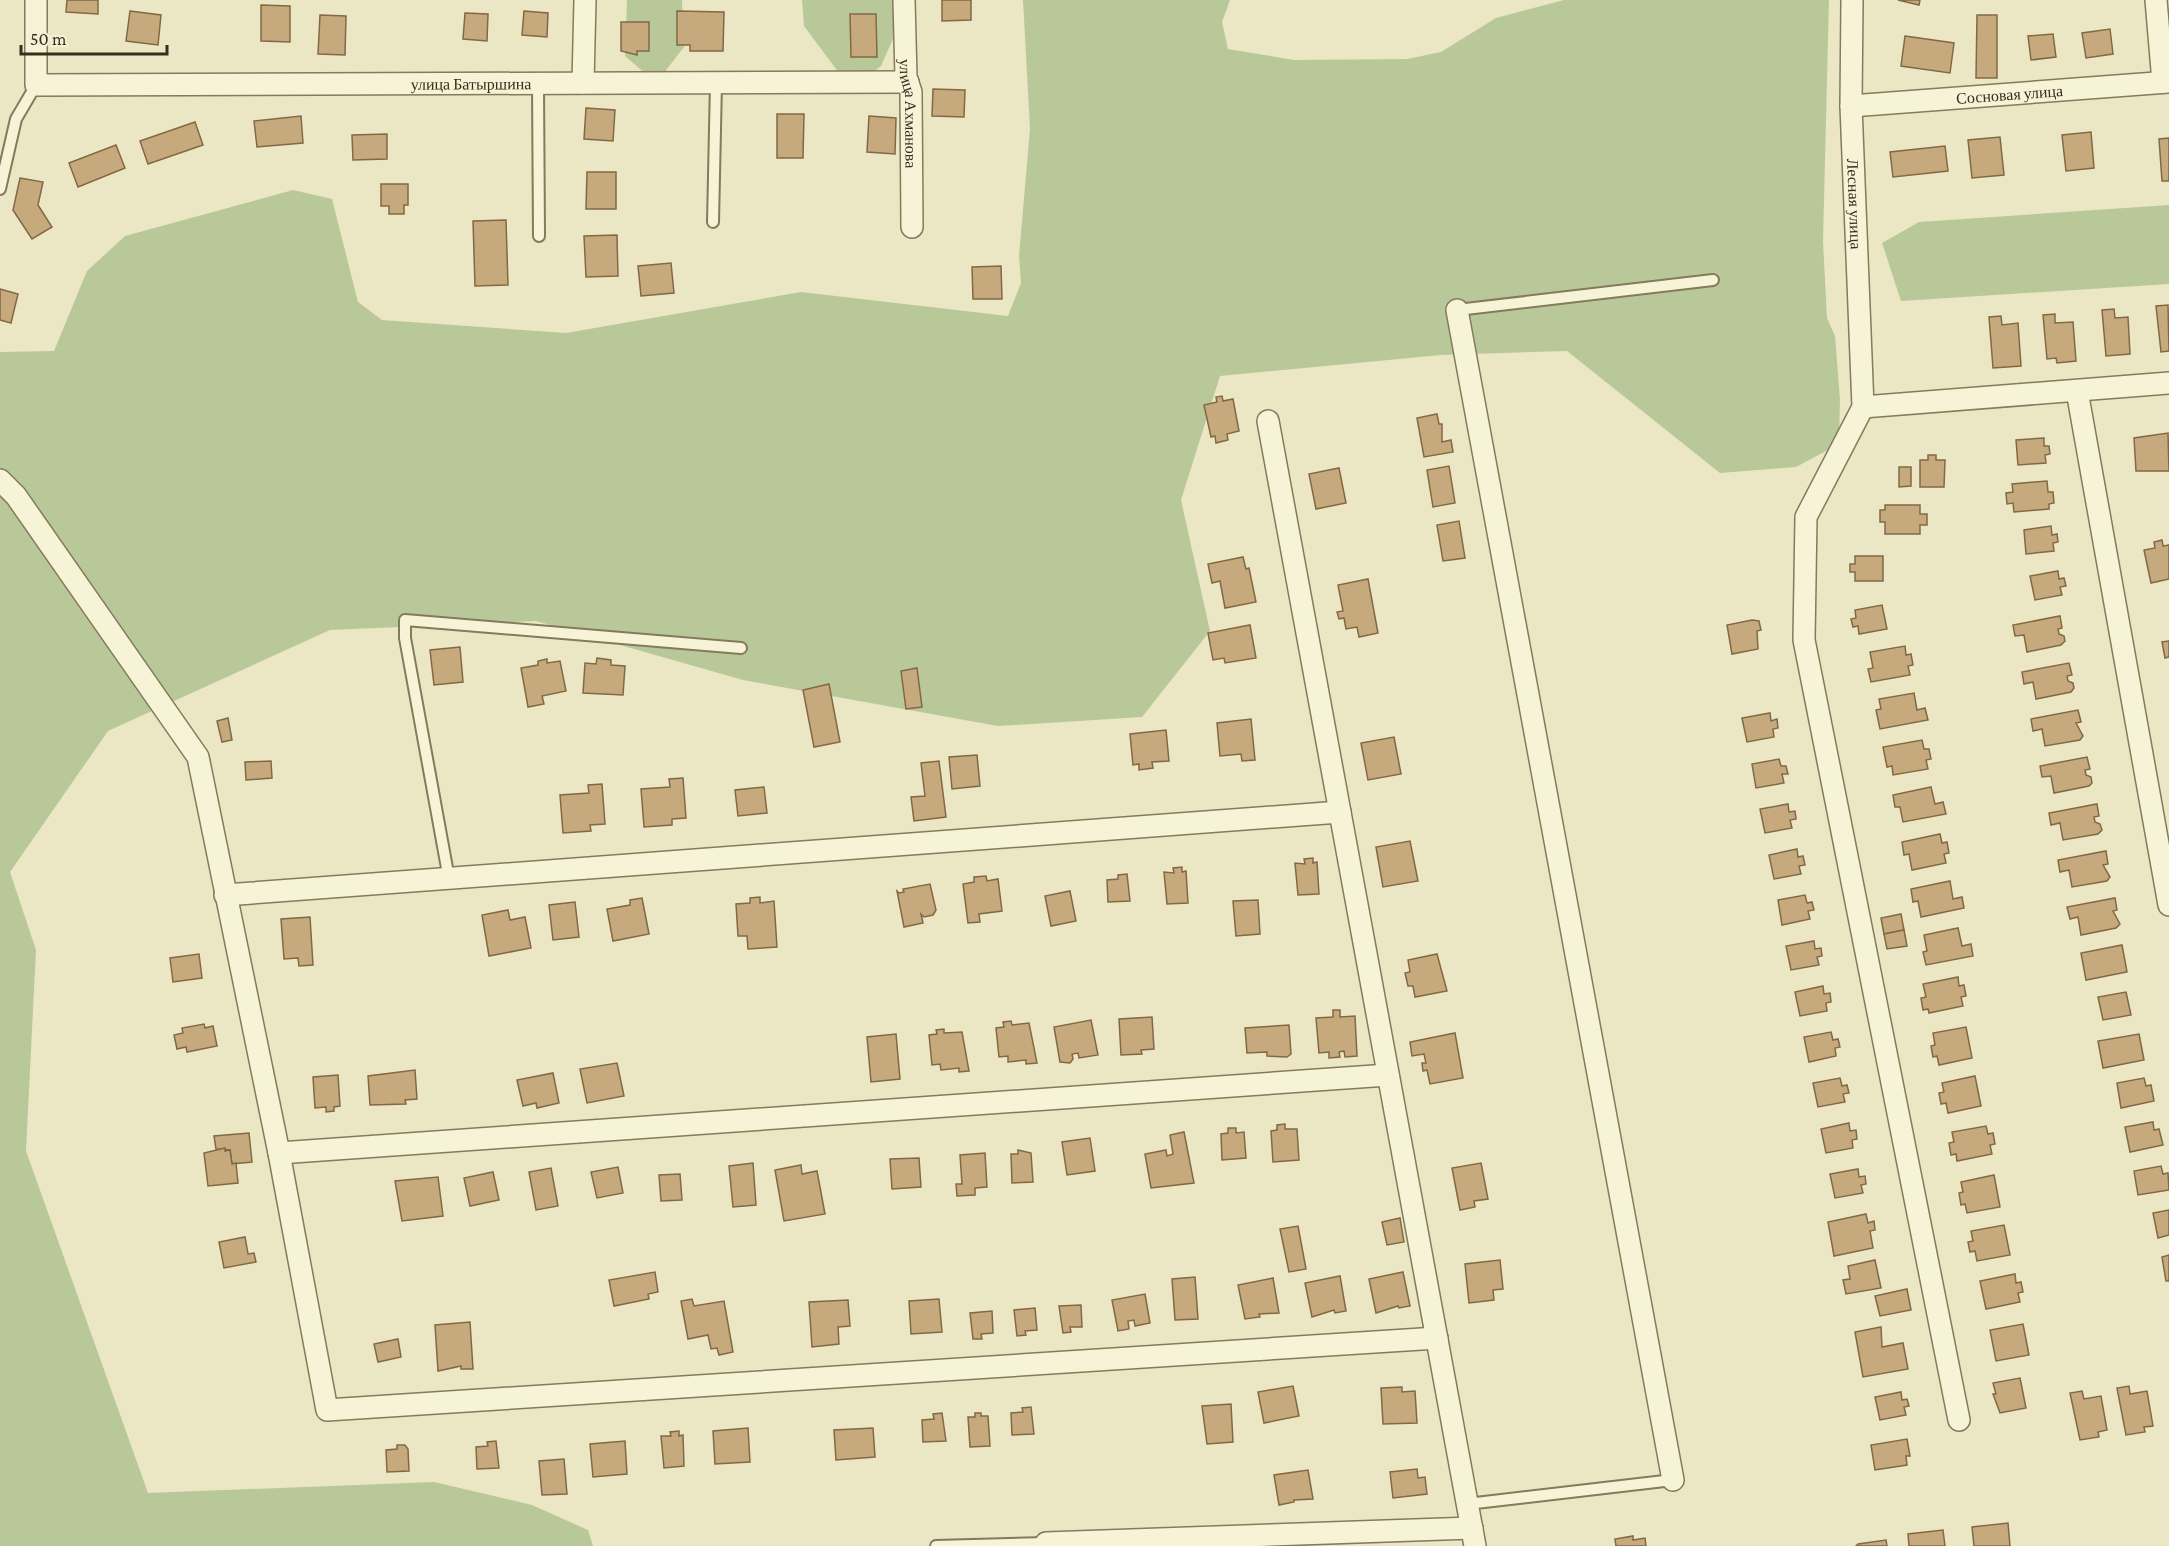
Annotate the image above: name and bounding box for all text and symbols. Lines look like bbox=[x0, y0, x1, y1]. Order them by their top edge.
scale bar bbox=[21, 18, 166, 56]
text: 50 m bbox=[30, 29, 67, 49]
street label: улица Ахманова bbox=[896, 59, 920, 168]
street label: улица Батыршина bbox=[411, 75, 531, 94]
street label: Сосновая улица bbox=[1956, 82, 2064, 107]
street label: Лесная улица bbox=[1844, 158, 1865, 250]

